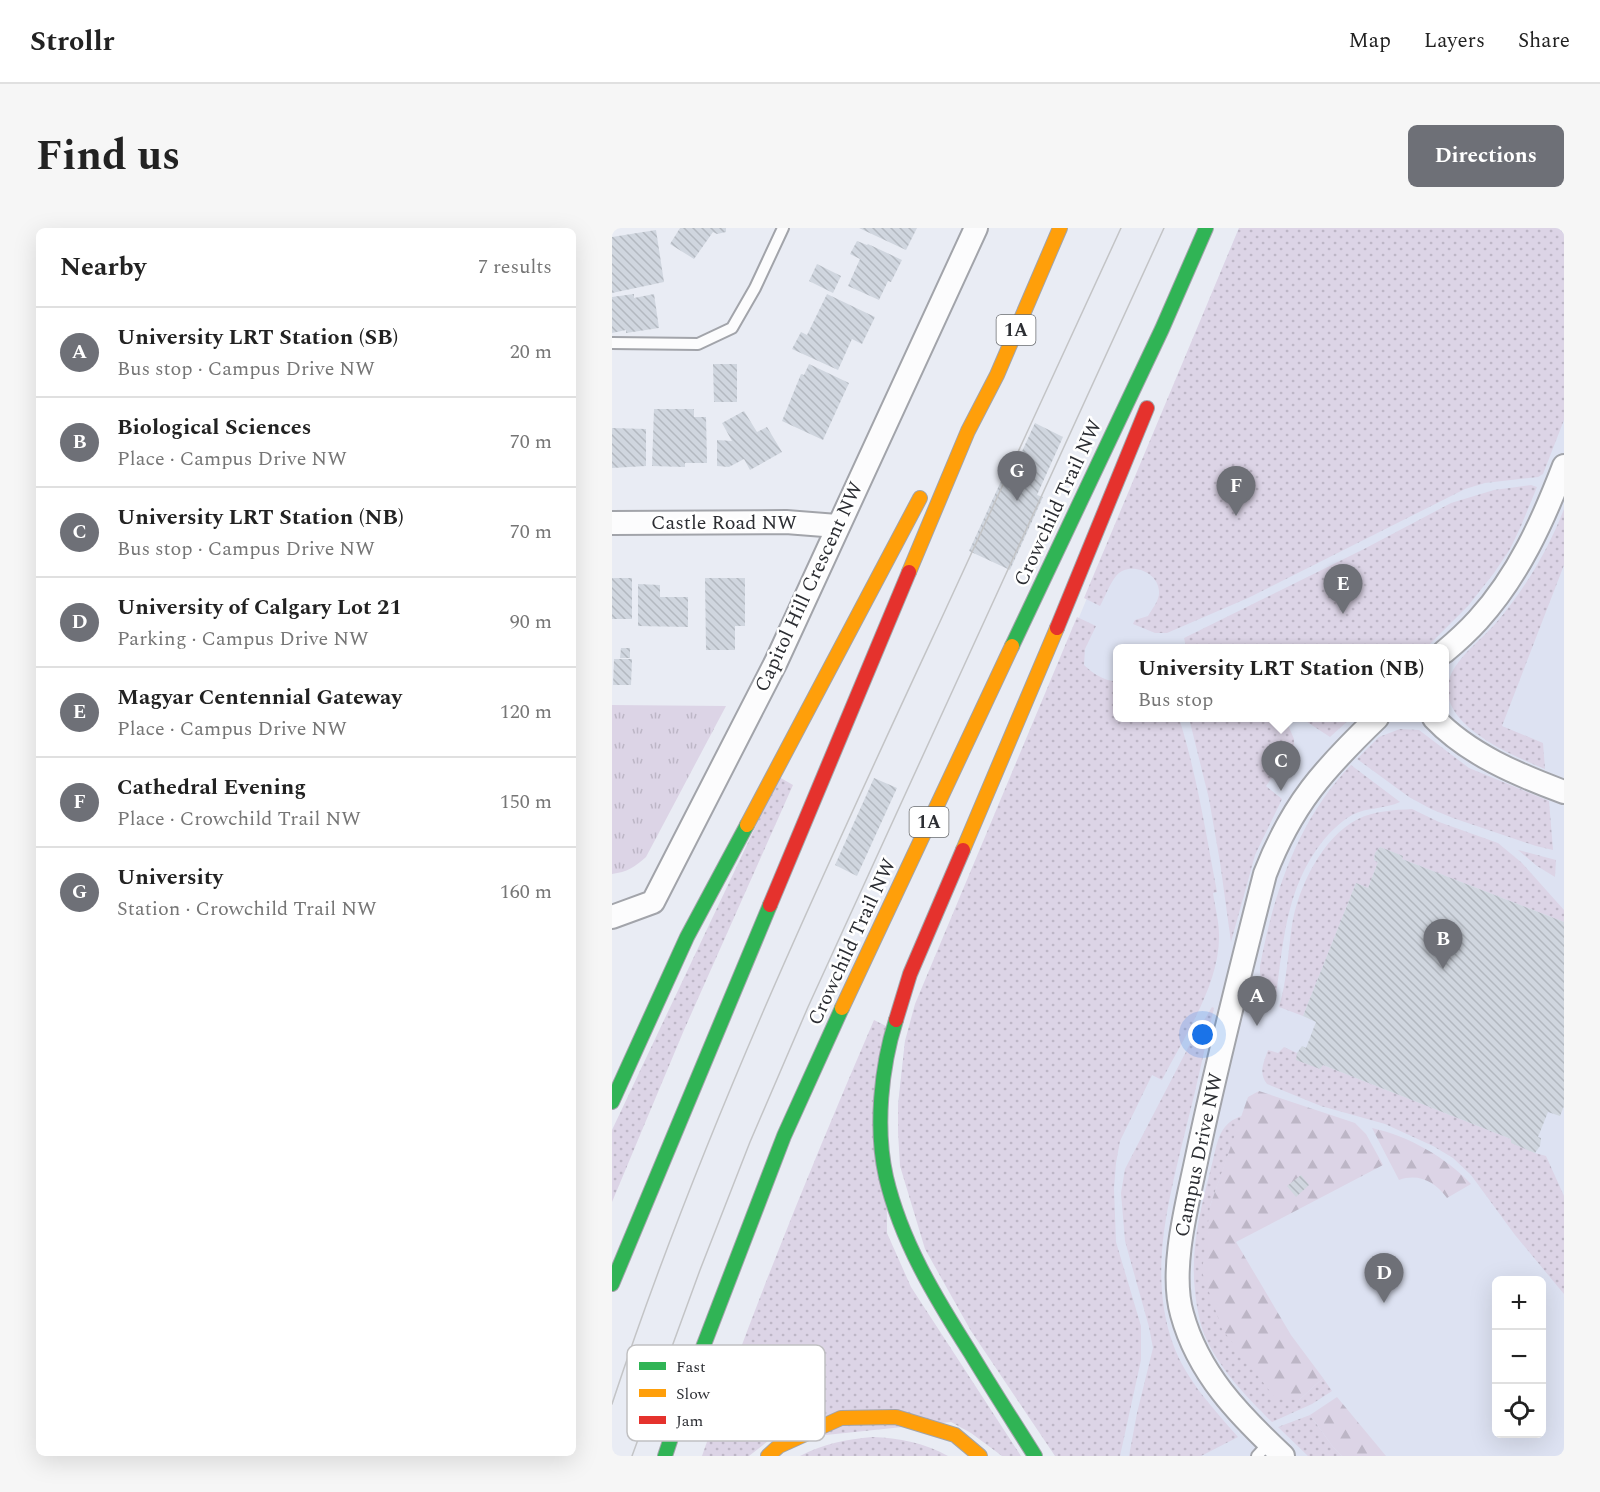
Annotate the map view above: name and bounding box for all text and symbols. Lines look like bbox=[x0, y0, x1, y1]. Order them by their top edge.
text: Strollr bbox=[30, 20, 114, 63]
text: Map bbox=[1349, 25, 1391, 57]
text: Layers bbox=[1424, 25, 1485, 57]
text: Share bbox=[1518, 25, 1570, 57]
text: Find us bbox=[36, 125, 180, 188]
button: Directions bbox=[1408, 125, 1564, 187]
text: Nearby bbox=[60, 247, 146, 287]
text: 7 results bbox=[478, 252, 552, 282]
road number: 1A bbox=[996, 315, 1036, 345]
text: University LRT Station (SB) bbox=[117, 321, 398, 354]
text: A bbox=[72, 337, 87, 367]
text: 20 m bbox=[510, 337, 552, 367]
text: Bus stop · Campus Drive NW bbox=[117, 354, 375, 384]
text: Biological Sciences bbox=[117, 411, 311, 444]
street label: Crowchild Trail NW bbox=[1006, 414, 1110, 591]
text: B bbox=[72, 427, 87, 457]
text: 70 m bbox=[510, 427, 552, 457]
text: Place · Campus Drive NW bbox=[117, 444, 347, 474]
pin: G bbox=[998, 452, 1036, 501]
pin: F bbox=[1216, 466, 1256, 516]
street label: Capitol Hill Crescent NW bbox=[747, 477, 871, 697]
text: University LRT Station (NB) bbox=[117, 501, 404, 534]
street label: Castle Road NW bbox=[651, 508, 797, 538]
text: C bbox=[72, 517, 87, 547]
text: 70 m bbox=[510, 517, 552, 547]
text: Bus stop · Campus Drive NW bbox=[117, 534, 375, 564]
pin: E bbox=[1324, 564, 1362, 614]
text: University of Calgary Lot 21 bbox=[117, 591, 402, 624]
text: D bbox=[71, 607, 88, 637]
text: 90 m bbox=[510, 607, 552, 637]
text: Parking · Campus Drive NW bbox=[117, 624, 369, 654]
popup bbox=[1113, 644, 1449, 722]
text: University LRT Station (NB) bbox=[1138, 652, 1424, 685]
text: Magyar Centennial Gateway bbox=[117, 681, 402, 714]
text: Bus stop bbox=[1138, 685, 1213, 715]
text: E bbox=[73, 697, 86, 727]
text: 120 m bbox=[500, 697, 552, 727]
text: Place · Campus Drive NW bbox=[117, 714, 347, 744]
pin: C bbox=[1262, 742, 1300, 791]
text: Cathedral Evening bbox=[117, 771, 306, 804]
text: F bbox=[73, 787, 86, 817]
text: 150 m bbox=[500, 787, 552, 817]
text: Place · Crowchild Trail NW bbox=[117, 804, 361, 834]
road number: 1A bbox=[910, 807, 948, 837]
street label: Crowchild Trail NW bbox=[800, 853, 904, 1030]
text: University bbox=[117, 861, 223, 894]
text: G bbox=[72, 877, 87, 907]
text: 160 m bbox=[500, 877, 552, 907]
text: Station · Crowchild Trail NW bbox=[117, 894, 377, 924]
pin: B bbox=[1424, 920, 1462, 969]
pin: A bbox=[1238, 976, 1276, 1026]
your location bbox=[1188, 1020, 1217, 1049]
street label: Campus Drive NW bbox=[1167, 1070, 1231, 1240]
pin: D bbox=[1364, 1254, 1404, 1303]
map controls bbox=[1492, 1276, 1546, 1438]
button: + bbox=[1492, 1276, 1546, 1330]
button: − bbox=[1492, 1330, 1546, 1384]
legend bbox=[627, 1345, 825, 1441]
text: Fast bbox=[676, 1355, 706, 1379]
text: Slow bbox=[676, 1382, 711, 1406]
button: locate bbox=[1492, 1384, 1546, 1438]
text: Jam bbox=[676, 1409, 704, 1433]

